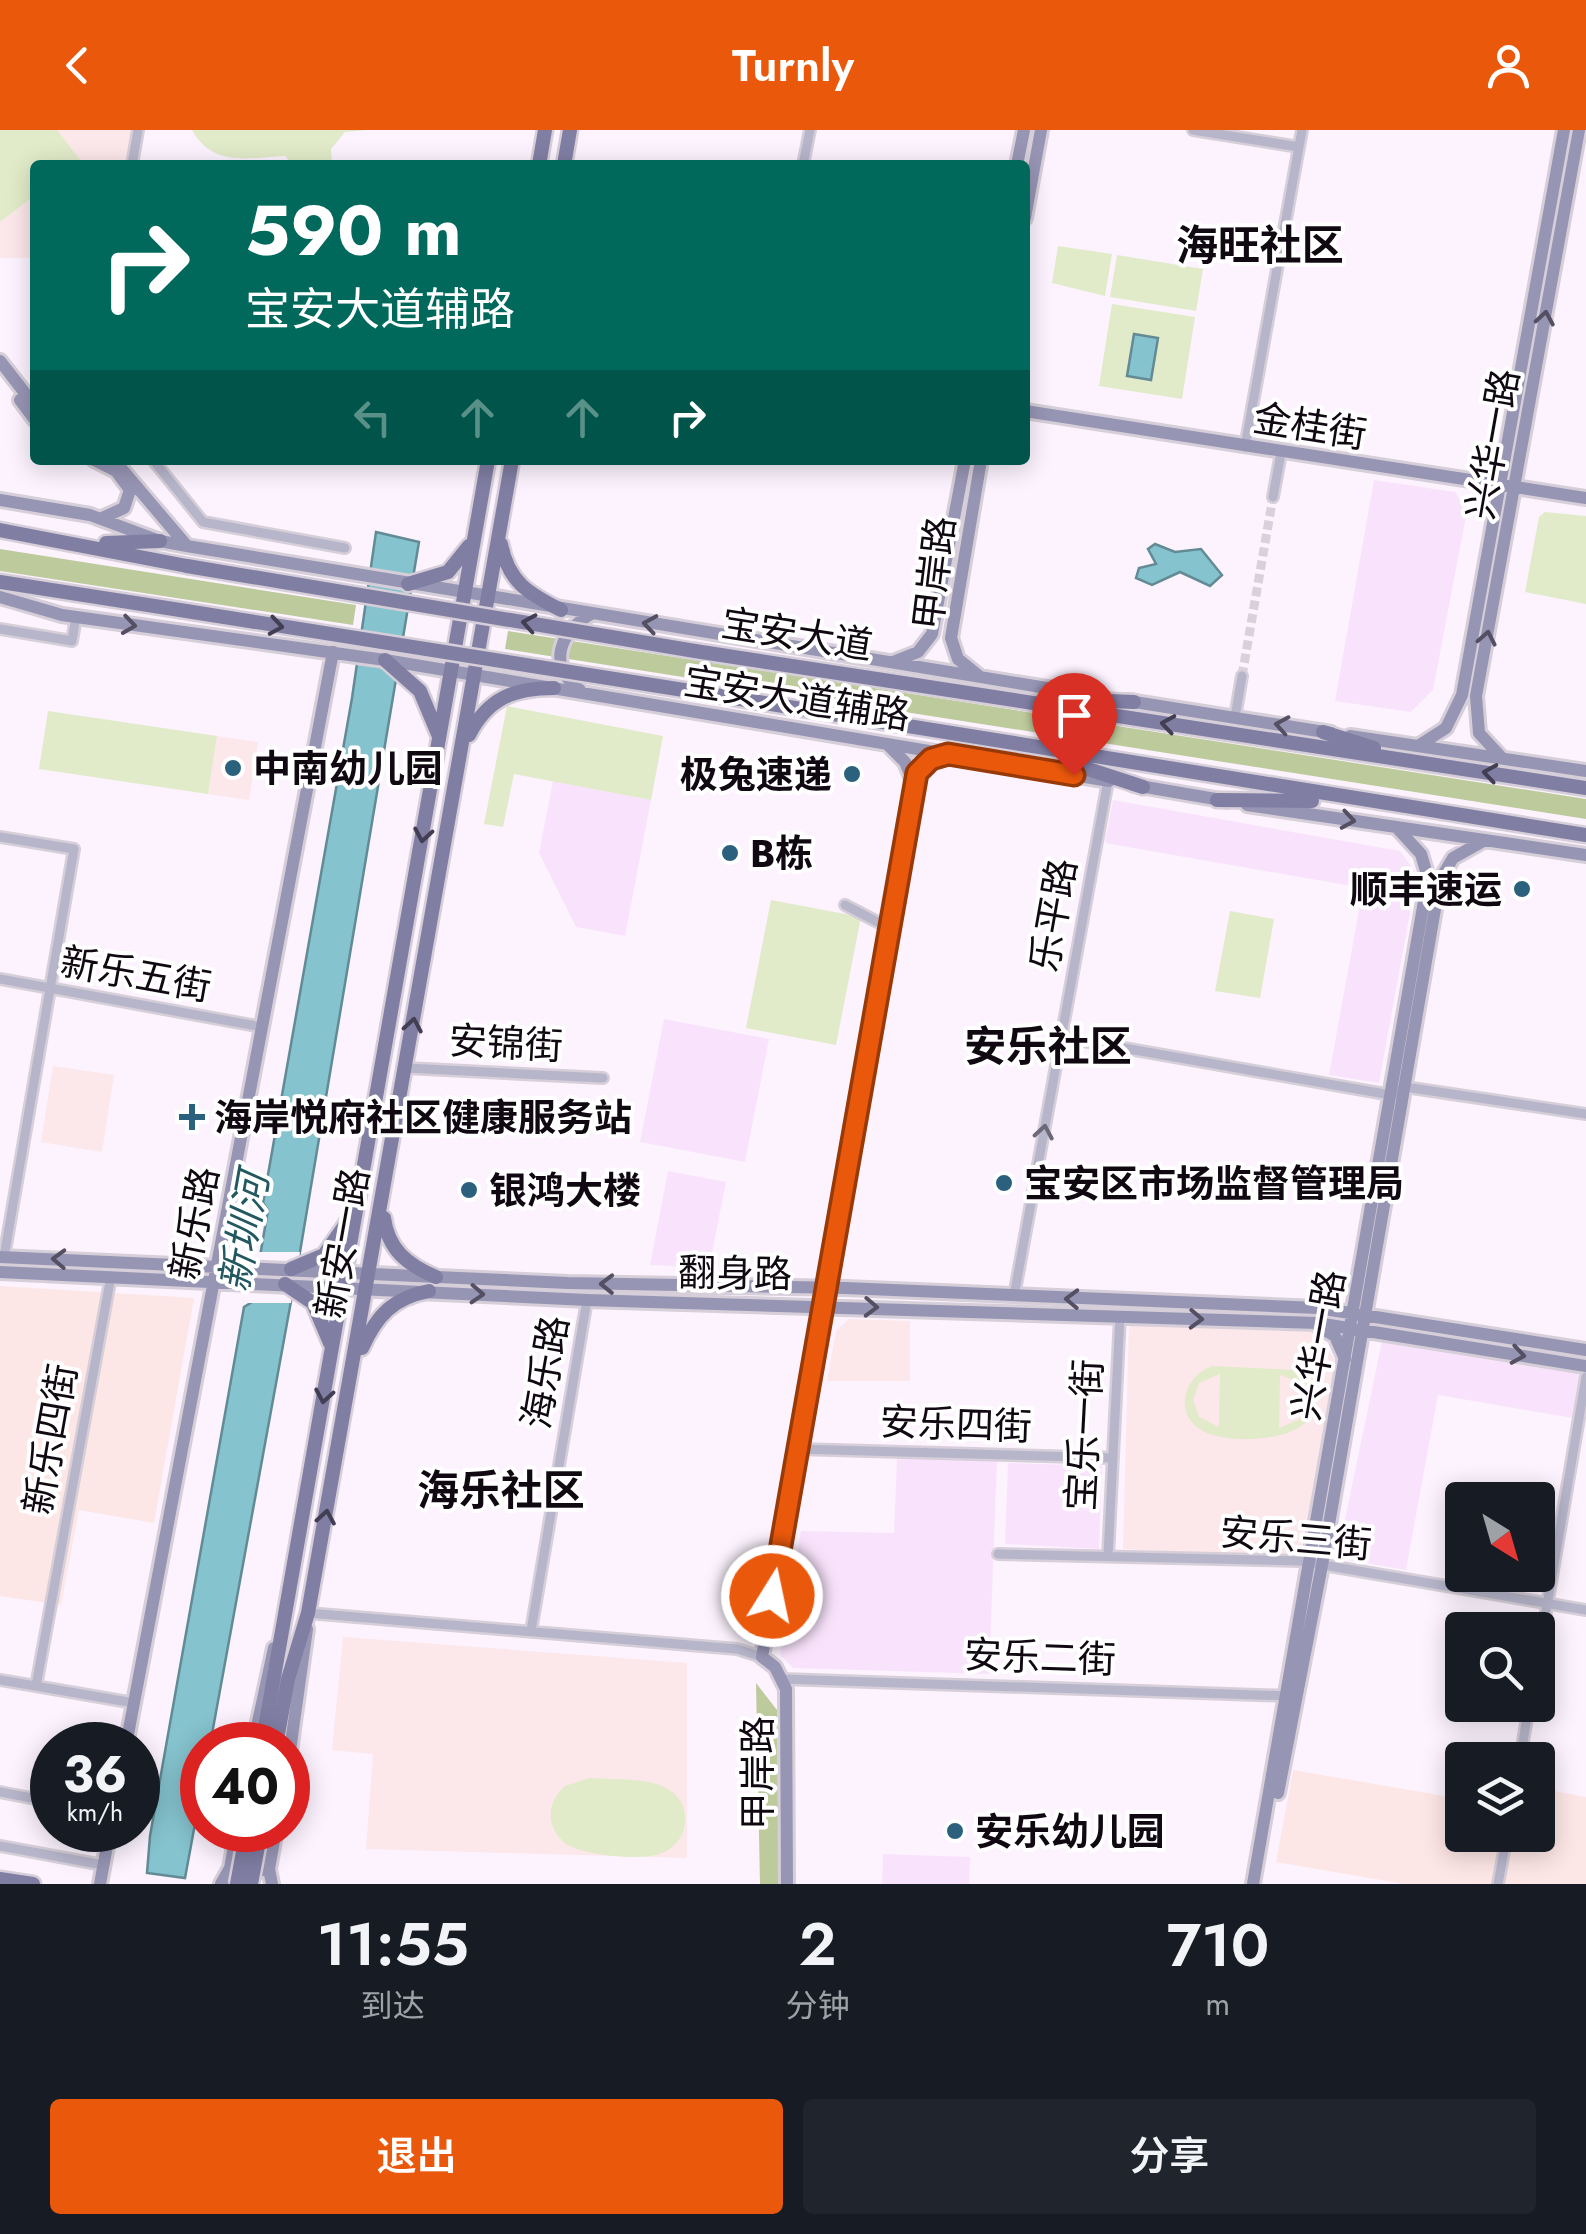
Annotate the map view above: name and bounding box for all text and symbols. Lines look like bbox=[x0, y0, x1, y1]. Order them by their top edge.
text: Turnly bbox=[732, 33, 854, 98]
icon: back bbox=[50, 38, 105, 93]
icon: person bbox=[1481, 38, 1536, 93]
text: 590 m bbox=[245, 180, 462, 281]
icon: right bbox=[80, 200, 210, 330]
district label: 海旺社区 bbox=[1176, 215, 1344, 276]
text: 宝安大道辅路 bbox=[245, 277, 515, 342]
one-way arrow bbox=[1534, 310, 1555, 327]
street label: 兴华一路 bbox=[1452, 364, 1532, 524]
icon: left bbox=[345, 390, 400, 445]
icon: ahead bbox=[450, 390, 505, 445]
icon: ahead bbox=[555, 390, 610, 445]
icon: right bbox=[660, 390, 715, 445]
street label: 金桂街 bbox=[1249, 390, 1371, 462]
street label: 甲岸路 bbox=[900, 513, 968, 633]
street label: 宝安大道 bbox=[718, 595, 876, 673]
one-way arrow bbox=[121, 613, 137, 634]
one-way arrow bbox=[521, 613, 538, 634]
one-way arrow bbox=[268, 614, 285, 635]
one-way arrow bbox=[642, 614, 658, 635]
one-way arrow bbox=[1476, 630, 1497, 646]
street label: 宝安大道辅路 bbox=[680, 653, 914, 743]
pin bbox=[1032, 673, 1117, 776]
icon: arrive bbox=[1047, 688, 1102, 743]
one-way arrow bbox=[1160, 714, 1177, 735]
one-way arrow bbox=[1274, 715, 1290, 736]
place label: 中南幼儿园 bbox=[253, 741, 443, 796]
place label: 极兔速递 bbox=[680, 747, 832, 802]
marker: 中南幼儿园 bbox=[222, 757, 244, 779]
marker: 极兔速递 bbox=[841, 763, 863, 785]
one-way arrow bbox=[1481, 763, 1498, 784]
one-way arrow bbox=[1340, 809, 1357, 830]
one-way arrow bbox=[413, 826, 434, 843]
place label: B栋 bbox=[750, 826, 813, 881]
marker: B栋 bbox=[719, 842, 741, 864]
street label: 乐平路 bbox=[1016, 854, 1090, 976]
place label: 顺丰速运 bbox=[1350, 862, 1502, 917]
marker: 顺丰速运 bbox=[1511, 878, 1533, 900]
street label: 新乐五街 bbox=[56, 934, 216, 1014]
street label: 安锦街 bbox=[448, 1013, 564, 1073]
one-way arrow bbox=[402, 1016, 423, 1033]
district label: 安乐社区 bbox=[964, 1016, 1132, 1077]
place label: 海岸悦府社区健康服务站 bbox=[214, 1090, 632, 1145]
marker: 海岸悦府社区健康服务站 bbox=[179, 1104, 205, 1130]
one-way arrow bbox=[1033, 1123, 1054, 1140]
place label: 宝安区市场监督管理局 bbox=[1024, 1156, 1404, 1211]
water label: 新圳河 bbox=[205, 1161, 284, 1296]
street label: 新乐路 bbox=[156, 1162, 232, 1284]
street label: 新安一路 bbox=[302, 1163, 382, 1323]
place label: 银鸿大楼 bbox=[489, 1163, 641, 1218]
marker: 宝安区市场监督管理局 bbox=[993, 1172, 1015, 1194]
marker: 银鸿大楼 bbox=[458, 1179, 480, 1201]
street label: 翻身路 bbox=[678, 1245, 792, 1301]
one-way arrow bbox=[51, 1249, 67, 1270]
street label: 兴华一路 bbox=[1278, 1265, 1358, 1425]
one-way arrow bbox=[599, 1273, 614, 1295]
one-way arrow bbox=[469, 1283, 485, 1304]
one-way arrow bbox=[1063, 1288, 1079, 1309]
one-way arrow bbox=[864, 1296, 880, 1317]
one-way arrow bbox=[1189, 1308, 1205, 1329]
street label: 海乐路 bbox=[508, 1311, 582, 1433]
one-way arrow bbox=[1510, 1344, 1527, 1365]
street label: 宝乐一街 bbox=[1053, 1358, 1115, 1512]
street label: 新乐四街 bbox=[10, 1359, 90, 1519]
one-way arrow bbox=[314, 1388, 335, 1404]
street label: 安乐四街 bbox=[879, 1394, 1033, 1454]
district label: 海乐社区 bbox=[417, 1460, 585, 1521]
north arrow bbox=[1445, 1482, 1555, 1592]
map controls bbox=[1445, 1482, 1555, 1852]
street label: 安乐三街 bbox=[1218, 1504, 1374, 1572]
one-way arrow bbox=[315, 1509, 336, 1525]
position arrow bbox=[720, 1544, 824, 1648]
button: search bbox=[1445, 1612, 1555, 1722]
street label: 安乐二街 bbox=[963, 1627, 1117, 1687]
street label: 甲岸路 bbox=[730, 1716, 785, 1830]
speed limit sign: 40 bbox=[180, 1722, 310, 1852]
text: 36 bbox=[63, 1738, 127, 1811]
button: layers bbox=[1445, 1742, 1555, 1852]
text: km/h bbox=[67, 1794, 123, 1830]
place label: 安乐幼儿园 bbox=[975, 1804, 1165, 1859]
marker: 安乐幼儿园 bbox=[944, 1820, 966, 1842]
text: 11:55 bbox=[317, 1901, 469, 1988]
text: 2 bbox=[799, 1901, 837, 1988]
text: 710 bbox=[1166, 1902, 1269, 1989]
text: m bbox=[1205, 1981, 1230, 2027]
text: 到达 bbox=[361, 1983, 425, 2029]
text: 分钟 bbox=[786, 1983, 850, 2029]
button: 退出 bbox=[50, 2099, 783, 2214]
button: 分享 bbox=[803, 2099, 1536, 2214]

